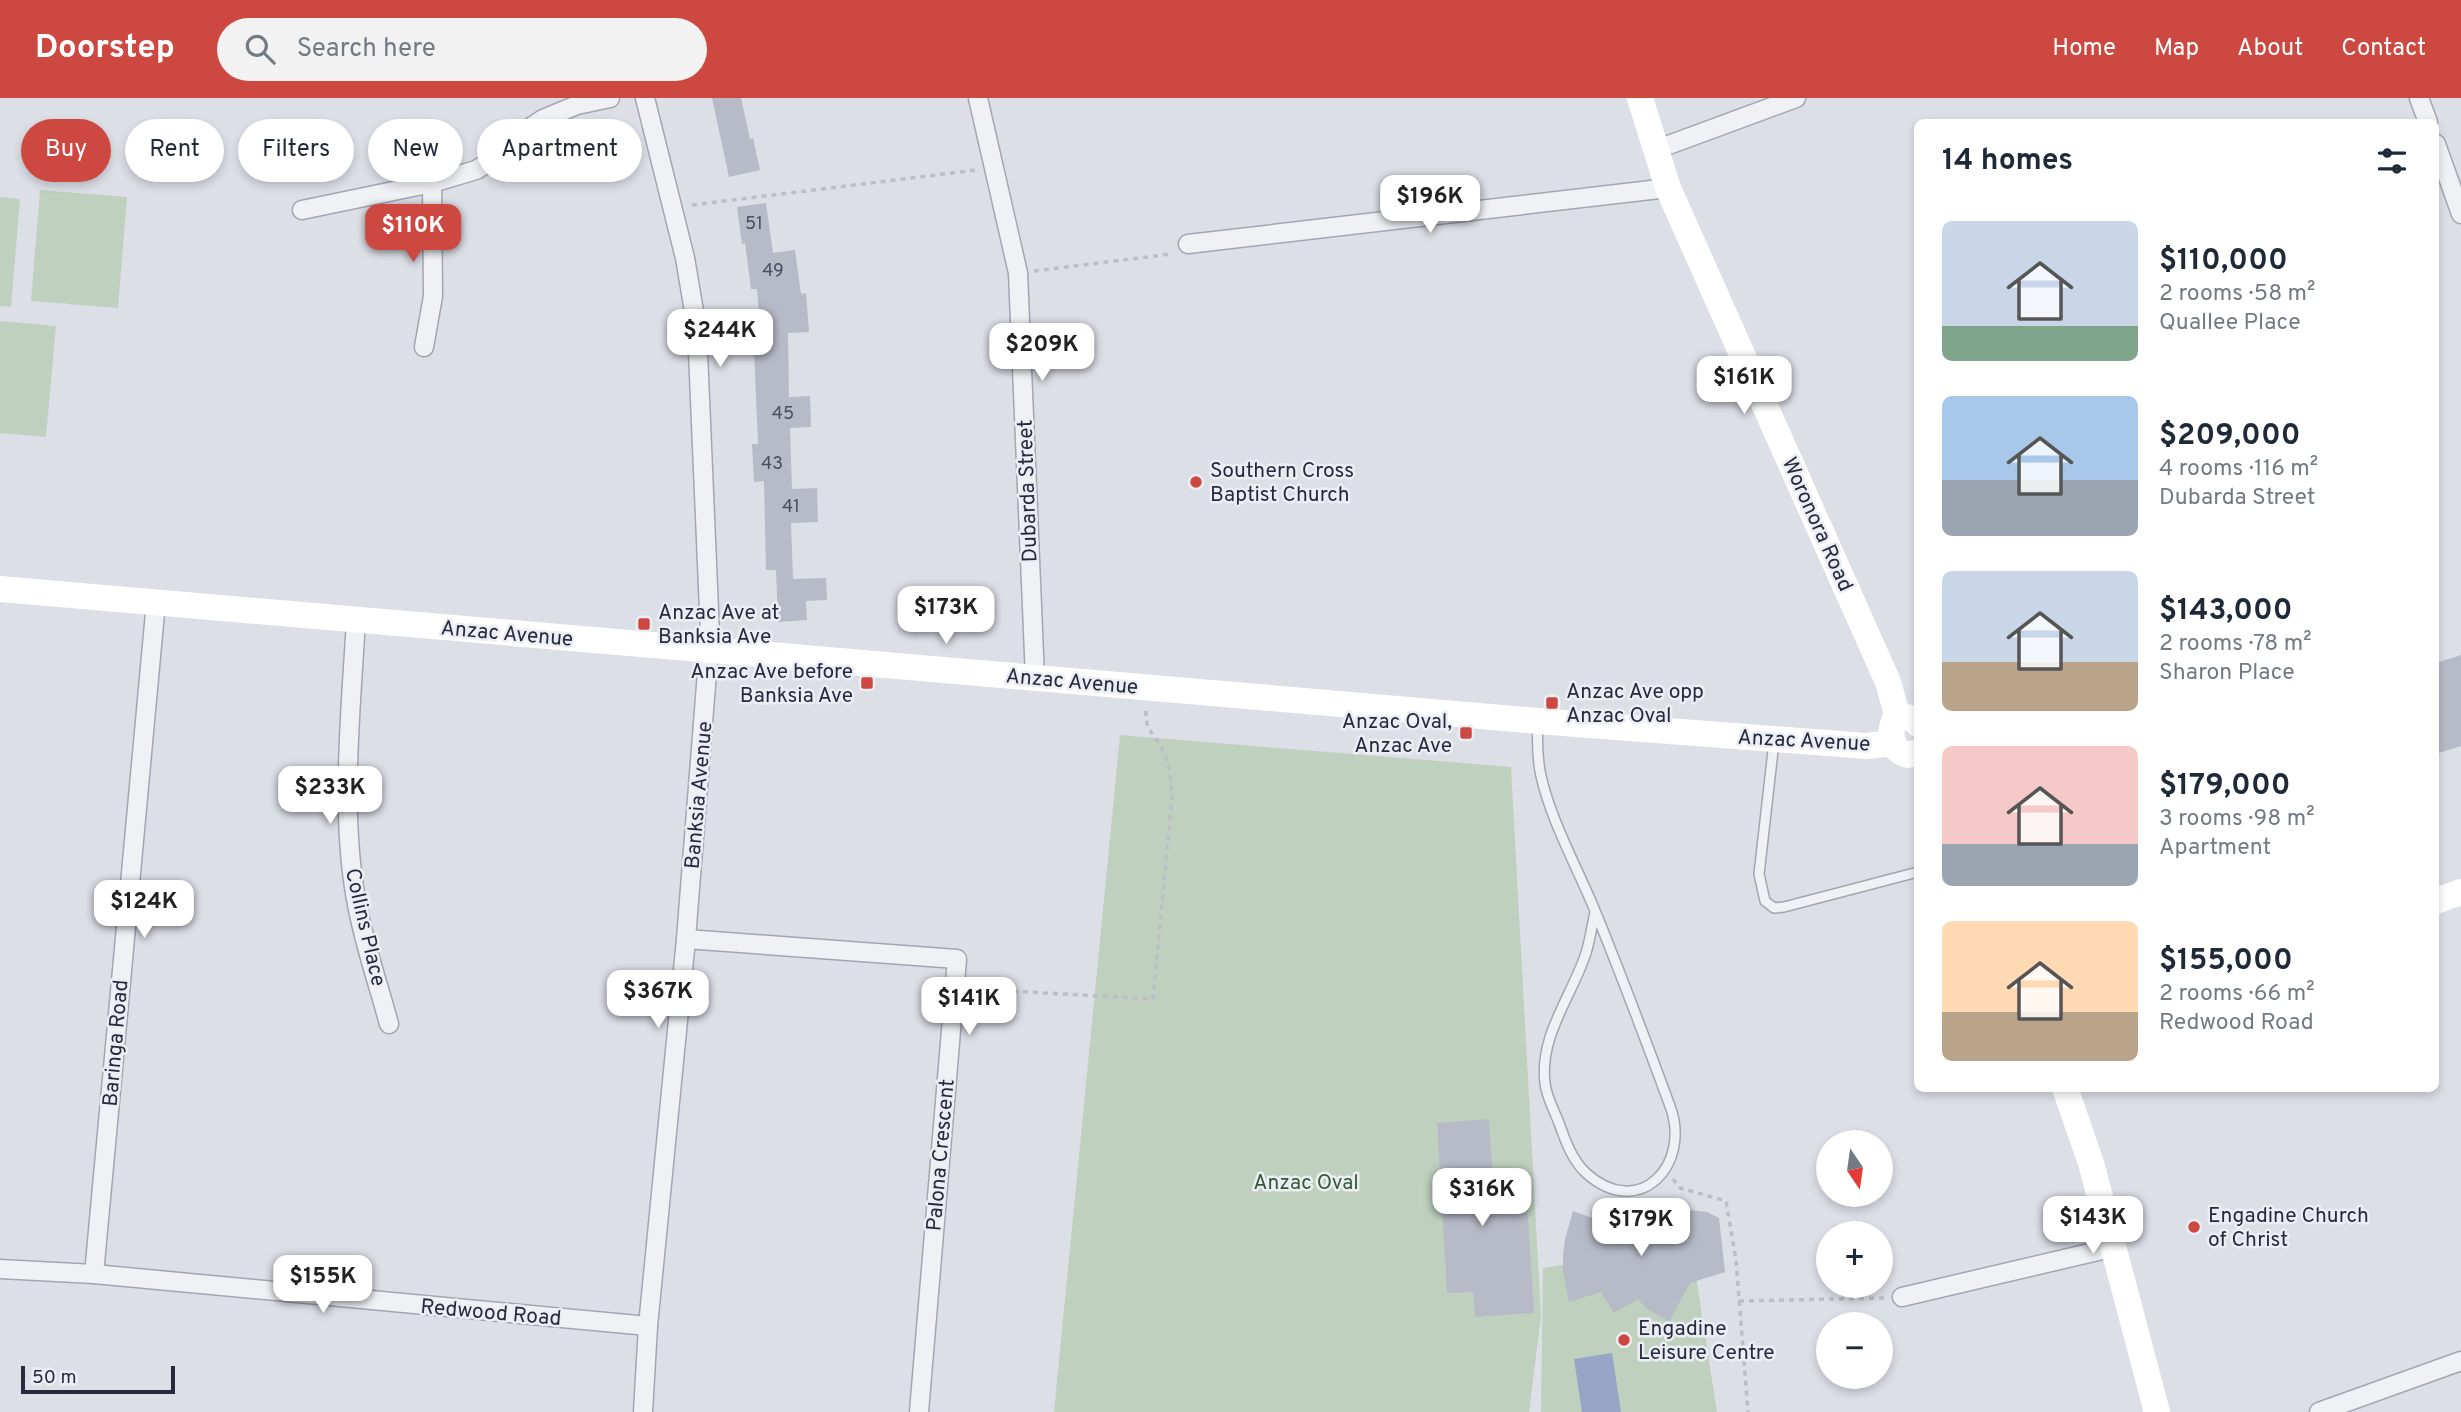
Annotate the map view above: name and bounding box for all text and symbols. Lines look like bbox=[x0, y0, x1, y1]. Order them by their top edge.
search box bbox=[217, 18, 707, 81]
text: Doorstep bbox=[35, 28, 175, 70]
icon: search bbox=[241, 30, 279, 68]
text: Search here bbox=[297, 33, 436, 66]
text: Home bbox=[2052, 34, 2116, 64]
text: Map bbox=[2154, 34, 2199, 64]
text: About bbox=[2237, 34, 2303, 64]
text: Contact bbox=[2341, 34, 2426, 64]
chip: Buy bbox=[21, 119, 111, 182]
chip: Rent bbox=[125, 119, 224, 182]
chip: Filters bbox=[238, 119, 354, 182]
chip: New bbox=[368, 119, 463, 182]
chip: Apartment bbox=[477, 119, 642, 182]
icon: filters bbox=[2373, 142, 2411, 180]
text: 14 homes bbox=[1942, 143, 2073, 180]
pin: $196K bbox=[1381, 176, 1479, 235]
text: $196K bbox=[1396, 183, 1464, 212]
pin: $110K bbox=[364, 204, 462, 264]
text: $110K bbox=[381, 212, 445, 241]
house number: 51 bbox=[745, 213, 763, 236]
text: $110,000 bbox=[2159, 243, 2288, 280]
icon: home bbox=[1998, 249, 2082, 333]
house number: 49 bbox=[762, 260, 784, 283]
text: 2 rooms · 58 m² bbox=[2159, 280, 2315, 309]
text: Quallee Place bbox=[2159, 309, 2301, 338]
pin: $244K bbox=[671, 310, 769, 369]
text: $244K bbox=[683, 317, 757, 346]
pin: $209K bbox=[993, 324, 1091, 383]
text: $209K bbox=[1005, 331, 1079, 360]
pin: $161K bbox=[1695, 356, 1793, 416]
text: $161K bbox=[1713, 364, 1775, 393]
house number: 45 bbox=[772, 403, 794, 426]
text: $209,000 bbox=[2159, 418, 2300, 455]
street label: Dubarda Street bbox=[1013, 419, 1044, 563]
icon: home bbox=[1998, 424, 2082, 508]
house number: 43 bbox=[761, 453, 783, 476]
street label: Woronora Road bbox=[1775, 453, 1858, 596]
text: 4 rooms · 116 m² bbox=[2159, 455, 2318, 484]
place label: Southern Cross Baptist Church bbox=[1210, 458, 1354, 509]
marker: Southern Cross Baptist Church bbox=[1188, 474, 1204, 490]
text: Dubarda Street bbox=[2159, 484, 2315, 513]
house number: 41 bbox=[782, 496, 800, 519]
pin: $173K bbox=[897, 587, 995, 646]
text: $143,000 bbox=[2159, 593, 2293, 630]
text: $173K bbox=[913, 594, 979, 623]
icon: home bbox=[1998, 599, 2082, 683]
place label: Anzac Ave at Banksia Ave bbox=[658, 600, 779, 651]
street label: Anzac Avenue bbox=[440, 615, 574, 654]
marker: Anzac Ave at Banksia Ave bbox=[636, 616, 652, 632]
text: 2 rooms · 78 m² bbox=[2159, 630, 2312, 659]
place label: Anzac Ave before Banksia Ave bbox=[690, 659, 853, 710]
text: Sharon Place bbox=[2159, 659, 2295, 688]
street label: Anzac Avenue bbox=[1005, 663, 1139, 702]
marker: Anzac Ave before Banksia Ave bbox=[859, 675, 875, 691]
place label: Anzac Ave opp Anzac Oval bbox=[1566, 679, 1704, 730]
marker: Anzac Ave opp Anzac Oval bbox=[1544, 695, 1560, 711]
place label: Anzac Oval, Anzac Ave bbox=[1342, 709, 1452, 760]
street label: Banksia Avenue bbox=[680, 720, 719, 870]
marker: Anzac Oval, Anzac Ave bbox=[1458, 725, 1474, 741]
street label: Anzac Avenue bbox=[1737, 725, 1871, 758]
pin: $233K bbox=[281, 766, 379, 826]
text: $179,000 bbox=[2159, 768, 2290, 805]
text: $233K bbox=[294, 774, 366, 803]
icon: home bbox=[1998, 774, 2082, 858]
text: 3 rooms · 98 m² bbox=[2159, 805, 2315, 834]
text: Apartment bbox=[2159, 834, 2271, 863]
street label: Collins Place bbox=[338, 866, 391, 989]
pin: $124K bbox=[95, 880, 193, 940]
text: $124K bbox=[110, 888, 178, 917]
text: $155,000 bbox=[2159, 943, 2293, 980]
icon: home bbox=[1998, 949, 2082, 1033]
pin: $367K bbox=[609, 970, 707, 1030]
text: $367K bbox=[623, 978, 693, 1007]
pin: $141K bbox=[920, 978, 1018, 1037]
street label: Baringa Road bbox=[97, 979, 135, 1108]
text: 2 rooms · 66 m² bbox=[2159, 980, 2315, 1009]
text: $141K bbox=[937, 985, 1001, 1014]
text: Redwood Road bbox=[2159, 1009, 2314, 1038]
street label: Palona Crescent bbox=[921, 1078, 962, 1232]
north arrow bbox=[1816, 1130, 1894, 1208]
map controls bbox=[1816, 1130, 1893, 1389]
pin: $316K bbox=[1433, 1168, 1531, 1228]
park label: Anzac Oval bbox=[1253, 1170, 1359, 1197]
text: $316K bbox=[1448, 1176, 1516, 1205]
pin: $143K bbox=[2044, 1196, 2142, 1256]
pin: $179K bbox=[1592, 1198, 1690, 1258]
place label: Engadine Church of Christ bbox=[2208, 1203, 2369, 1254]
text: $143K bbox=[2059, 1204, 2127, 1233]
text: $179K bbox=[1608, 1206, 1674, 1235]
marker: Engadine Church of Christ bbox=[2186, 1219, 2202, 1235]
button: + bbox=[1816, 1221, 1893, 1298]
pin: $155K bbox=[274, 1256, 372, 1315]
text: $155K bbox=[289, 1263, 357, 1292]
street label: Redwood Road bbox=[419, 1294, 562, 1333]
button: − bbox=[1816, 1312, 1893, 1389]
place label: Engadine Leisure Centre bbox=[1638, 1316, 1775, 1367]
marker: Engadine Leisure Centre bbox=[1616, 1332, 1632, 1348]
scale bar bbox=[21, 1363, 175, 1395]
text: 50 m bbox=[32, 1366, 77, 1390]

